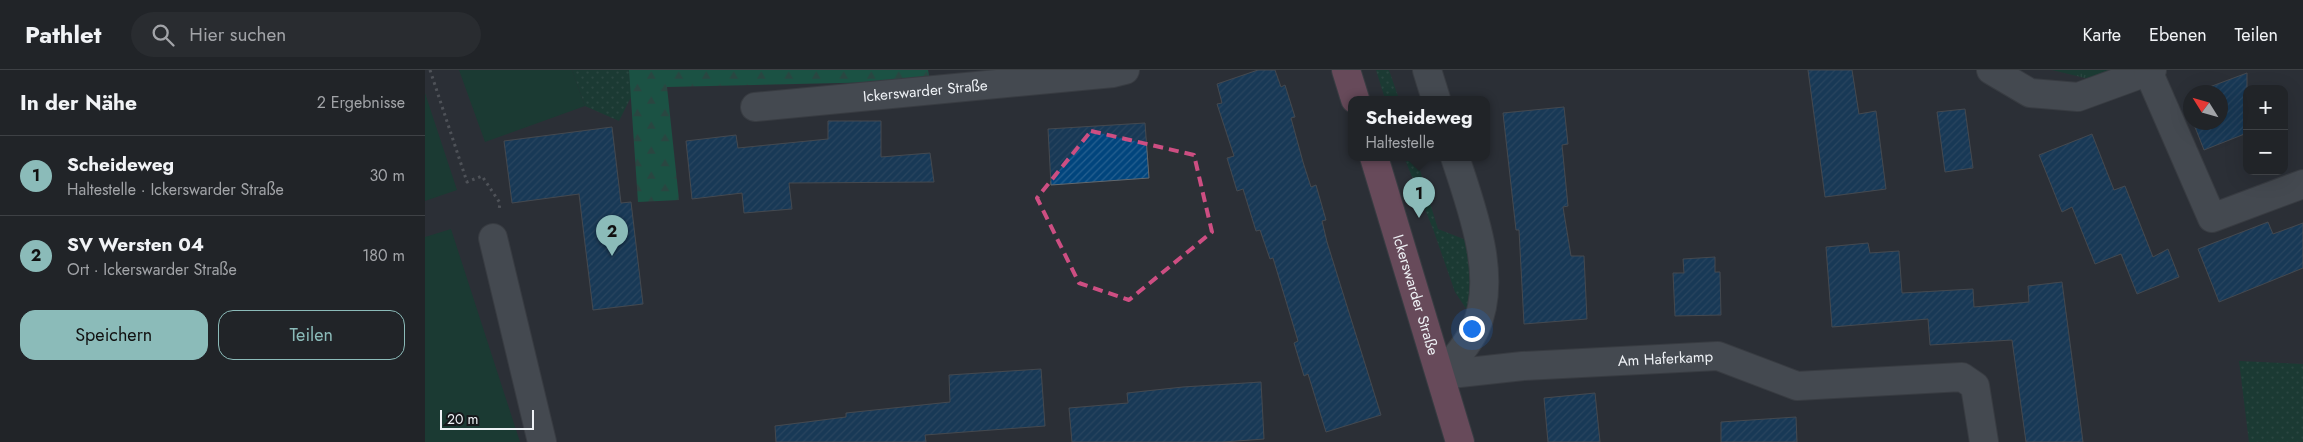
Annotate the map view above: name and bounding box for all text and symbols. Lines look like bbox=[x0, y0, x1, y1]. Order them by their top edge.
search box bbox=[131, 12, 481, 57]
text: Pathlet bbox=[25, 17, 101, 52]
icon: search bbox=[149, 21, 177, 49]
text: Hier suchen bbox=[189, 21, 286, 48]
text: Karte bbox=[2082, 22, 2121, 48]
text: Ebenen bbox=[2149, 22, 2207, 48]
text: Teilen bbox=[2235, 22, 2278, 48]
street label: Ickerswarder Straße bbox=[862, 74, 989, 108]
north arrow bbox=[2183, 85, 2228, 130]
map controls bbox=[2243, 85, 2288, 175]
button: + bbox=[2243, 85, 2288, 130]
text: In der Nähe bbox=[20, 88, 137, 118]
text: 2 Ergebnisse bbox=[317, 91, 405, 114]
popup bbox=[1348, 96, 1490, 161]
text: Scheideweg bbox=[1365, 104, 1473, 131]
button: − bbox=[2243, 130, 2288, 175]
text: Haltestelle bbox=[1365, 131, 1434, 154]
text: Scheideweg bbox=[67, 151, 174, 178]
text: 1 bbox=[32, 164, 40, 187]
text: 30 m bbox=[369, 164, 405, 187]
pin: 1 bbox=[1403, 177, 1435, 218]
text: Haltestelle · Ickerswarder Straße bbox=[67, 178, 284, 201]
pin: 2 bbox=[596, 215, 628, 256]
text: SV Wersten 04 bbox=[67, 231, 204, 258]
street label: Ickerswarder Straße bbox=[1387, 232, 1444, 358]
text: 2 bbox=[31, 244, 41, 267]
text: 180 m bbox=[362, 244, 405, 267]
text: Ort · Ickerswarder Straße bbox=[67, 258, 237, 281]
button: Speichern bbox=[20, 310, 208, 360]
button: Teilen bbox=[218, 310, 405, 360]
your location bbox=[1459, 316, 1485, 342]
street label: Am Haferkamp bbox=[1617, 345, 1714, 372]
scale bar bbox=[440, 407, 534, 430]
text: 20 m bbox=[447, 409, 479, 429]

